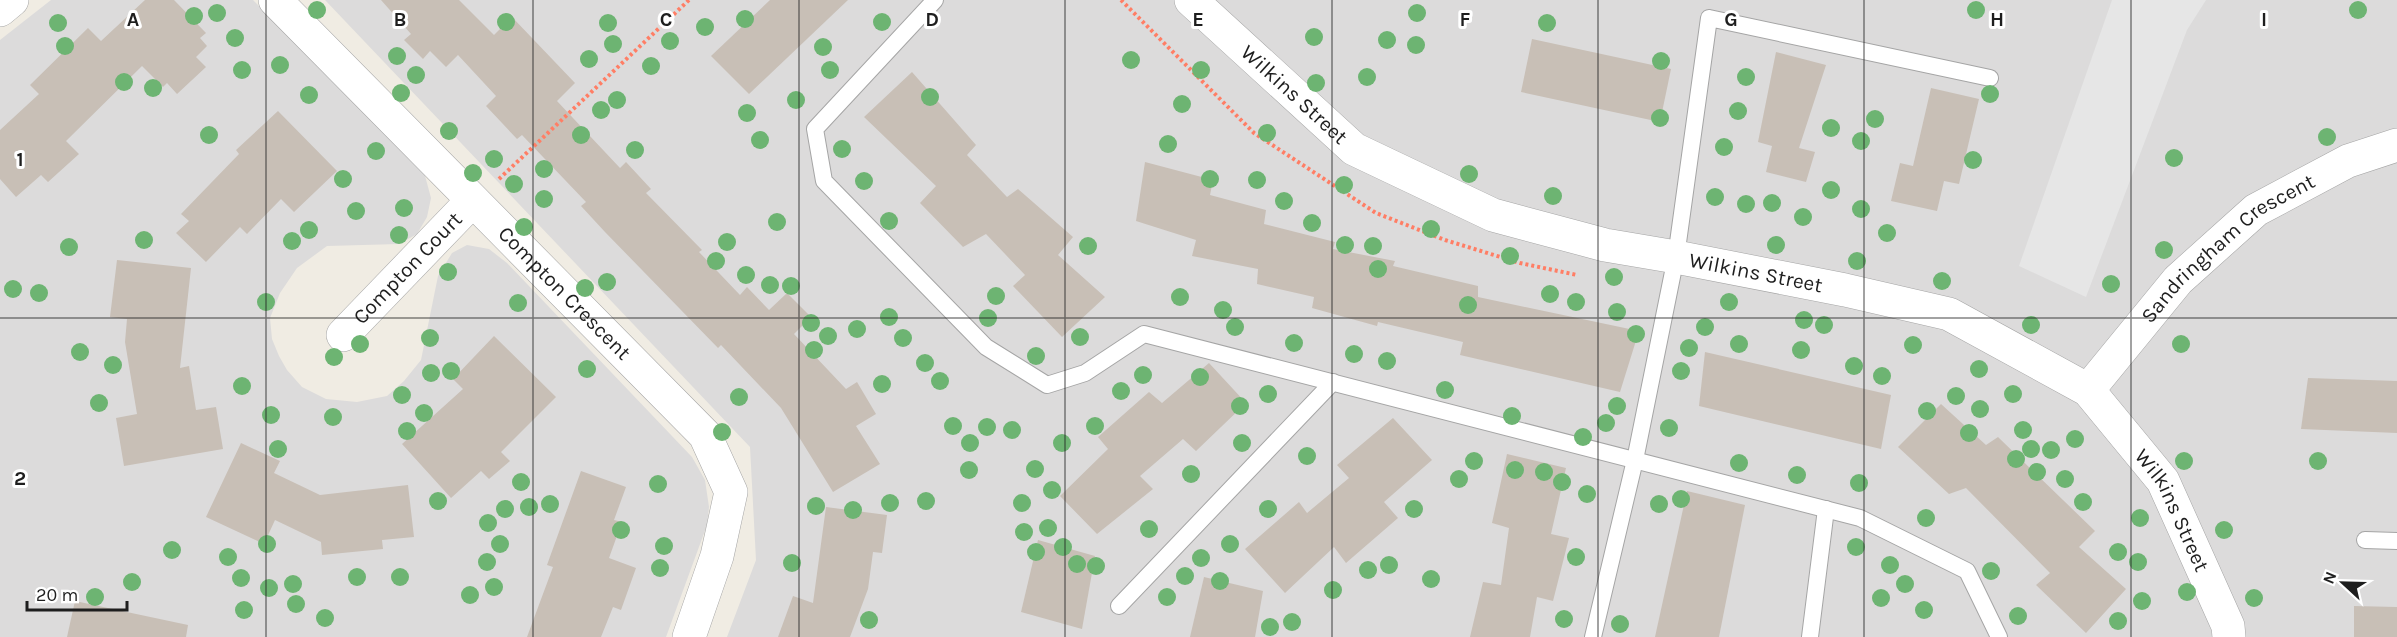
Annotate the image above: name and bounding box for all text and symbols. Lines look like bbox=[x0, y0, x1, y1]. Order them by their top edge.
text: A bbox=[127, 8, 140, 31]
text: B bbox=[394, 8, 406, 31]
text: C bbox=[660, 8, 672, 31]
text: D bbox=[925, 8, 939, 31]
text: E bbox=[1192, 8, 1204, 31]
text: F bbox=[1460, 8, 1471, 31]
text: G bbox=[1724, 8, 1738, 31]
text: H bbox=[1990, 8, 2004, 31]
text: I bbox=[2261, 8, 2267, 31]
street label: Wilkins Street bbox=[1236, 40, 1352, 149]
text: 1 bbox=[16, 148, 24, 171]
street label: Sandringham Crescent bbox=[2136, 169, 2319, 328]
street label: Compton Court bbox=[348, 207, 467, 329]
street label: Compton Crescent bbox=[494, 221, 636, 365]
street label: Wilkins Street bbox=[1687, 248, 1825, 297]
street label: Wilkins Street bbox=[2130, 444, 2214, 575]
text: 2 bbox=[14, 467, 26, 490]
north arrow bbox=[2313, 553, 2373, 613]
text: N bbox=[2319, 569, 2341, 586]
scale bar bbox=[27, 574, 128, 612]
text: 20 m bbox=[36, 584, 78, 606]

